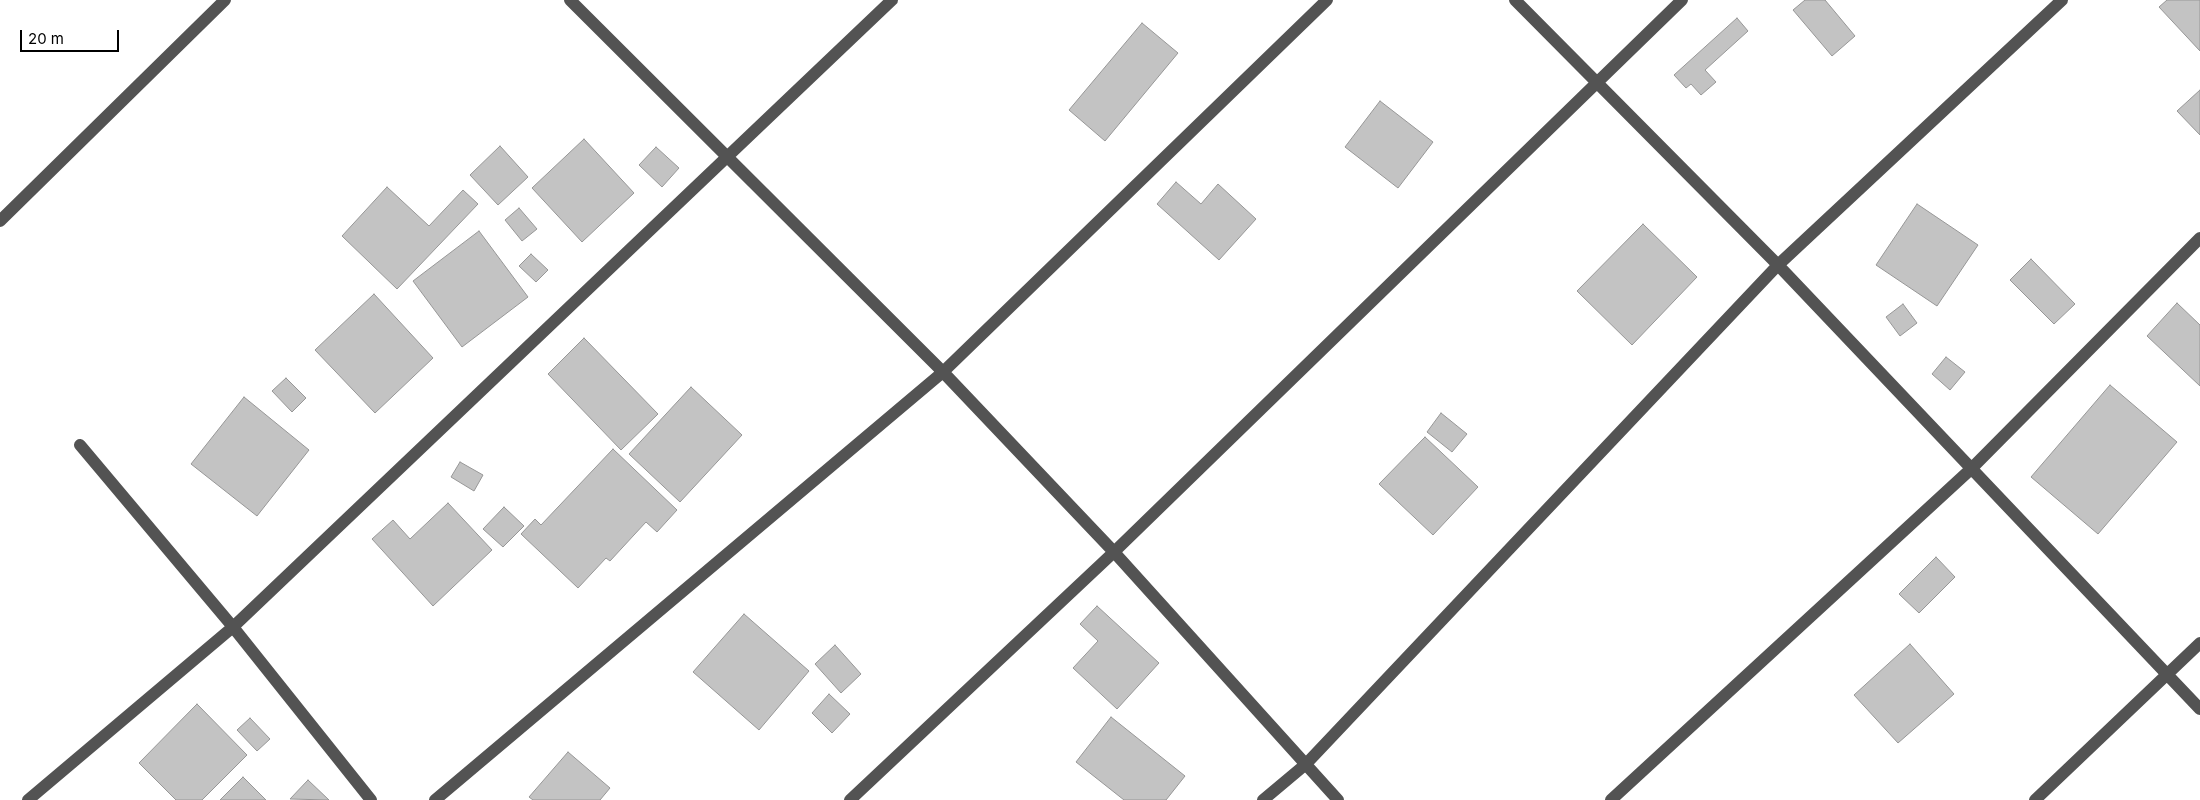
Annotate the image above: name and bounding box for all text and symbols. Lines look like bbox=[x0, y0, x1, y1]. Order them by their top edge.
scale bar bbox=[22, 20, 121, 52]
text: 20 m bbox=[28, 29, 64, 48]

